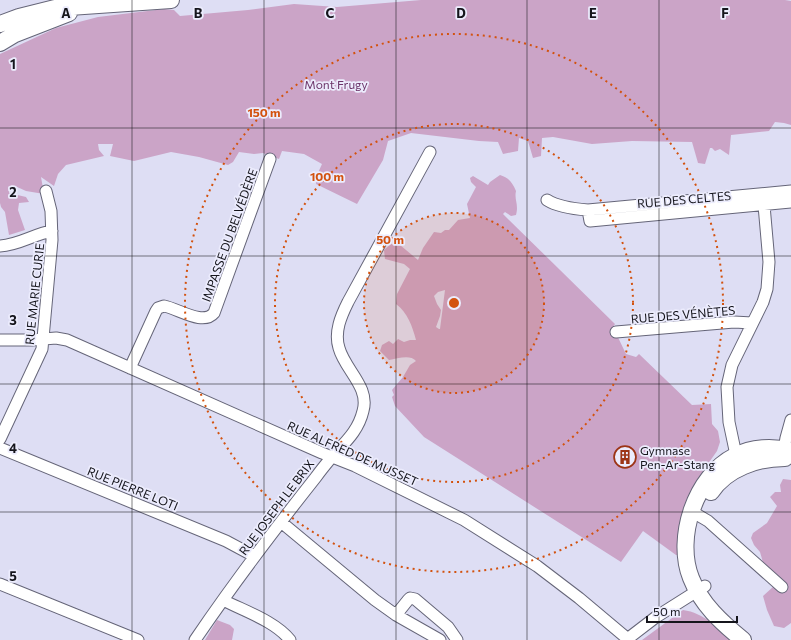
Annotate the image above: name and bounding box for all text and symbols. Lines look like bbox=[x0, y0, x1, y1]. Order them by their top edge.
text: A bbox=[61, 5, 71, 21]
text: B bbox=[194, 5, 203, 21]
text: C bbox=[326, 5, 335, 21]
text: D bbox=[456, 5, 466, 21]
text: E bbox=[589, 5, 597, 21]
text: F bbox=[721, 5, 729, 21]
text: 1 bbox=[10, 56, 16, 72]
park label: Mont Frugy bbox=[304, 77, 368, 91]
text: 150 m bbox=[247, 105, 281, 119]
street label: IMPASSE DU BELVÉDÈRE bbox=[198, 167, 260, 303]
text: 100 m bbox=[310, 169, 344, 183]
text: 2 bbox=[9, 184, 17, 200]
street label: RUE DES CELTES bbox=[636, 188, 732, 210]
text: 50 m bbox=[376, 232, 404, 246]
street label: RUE MARIE CURIE bbox=[22, 243, 46, 345]
centre of rings bbox=[447, 296, 461, 310]
street label: RUE DES VÉNÈTES bbox=[630, 302, 736, 326]
text: 3 bbox=[9, 312, 17, 328]
street label: RUE ALFRED DE MUSSET bbox=[285, 418, 421, 488]
text: 4 bbox=[9, 440, 17, 456]
place label: Gymnase Pen-Ar-Stang bbox=[640, 443, 715, 471]
building icon: Gymnase Pen-Ar-Stang bbox=[612, 444, 638, 470]
street label: RUE JOSEPH LE BRIX bbox=[236, 457, 317, 558]
street label: RUE PIERRE LOTI bbox=[86, 463, 180, 513]
text: 5 bbox=[9, 568, 17, 584]
scale bar bbox=[647, 598, 737, 624]
text: 50 m bbox=[653, 604, 681, 618]

